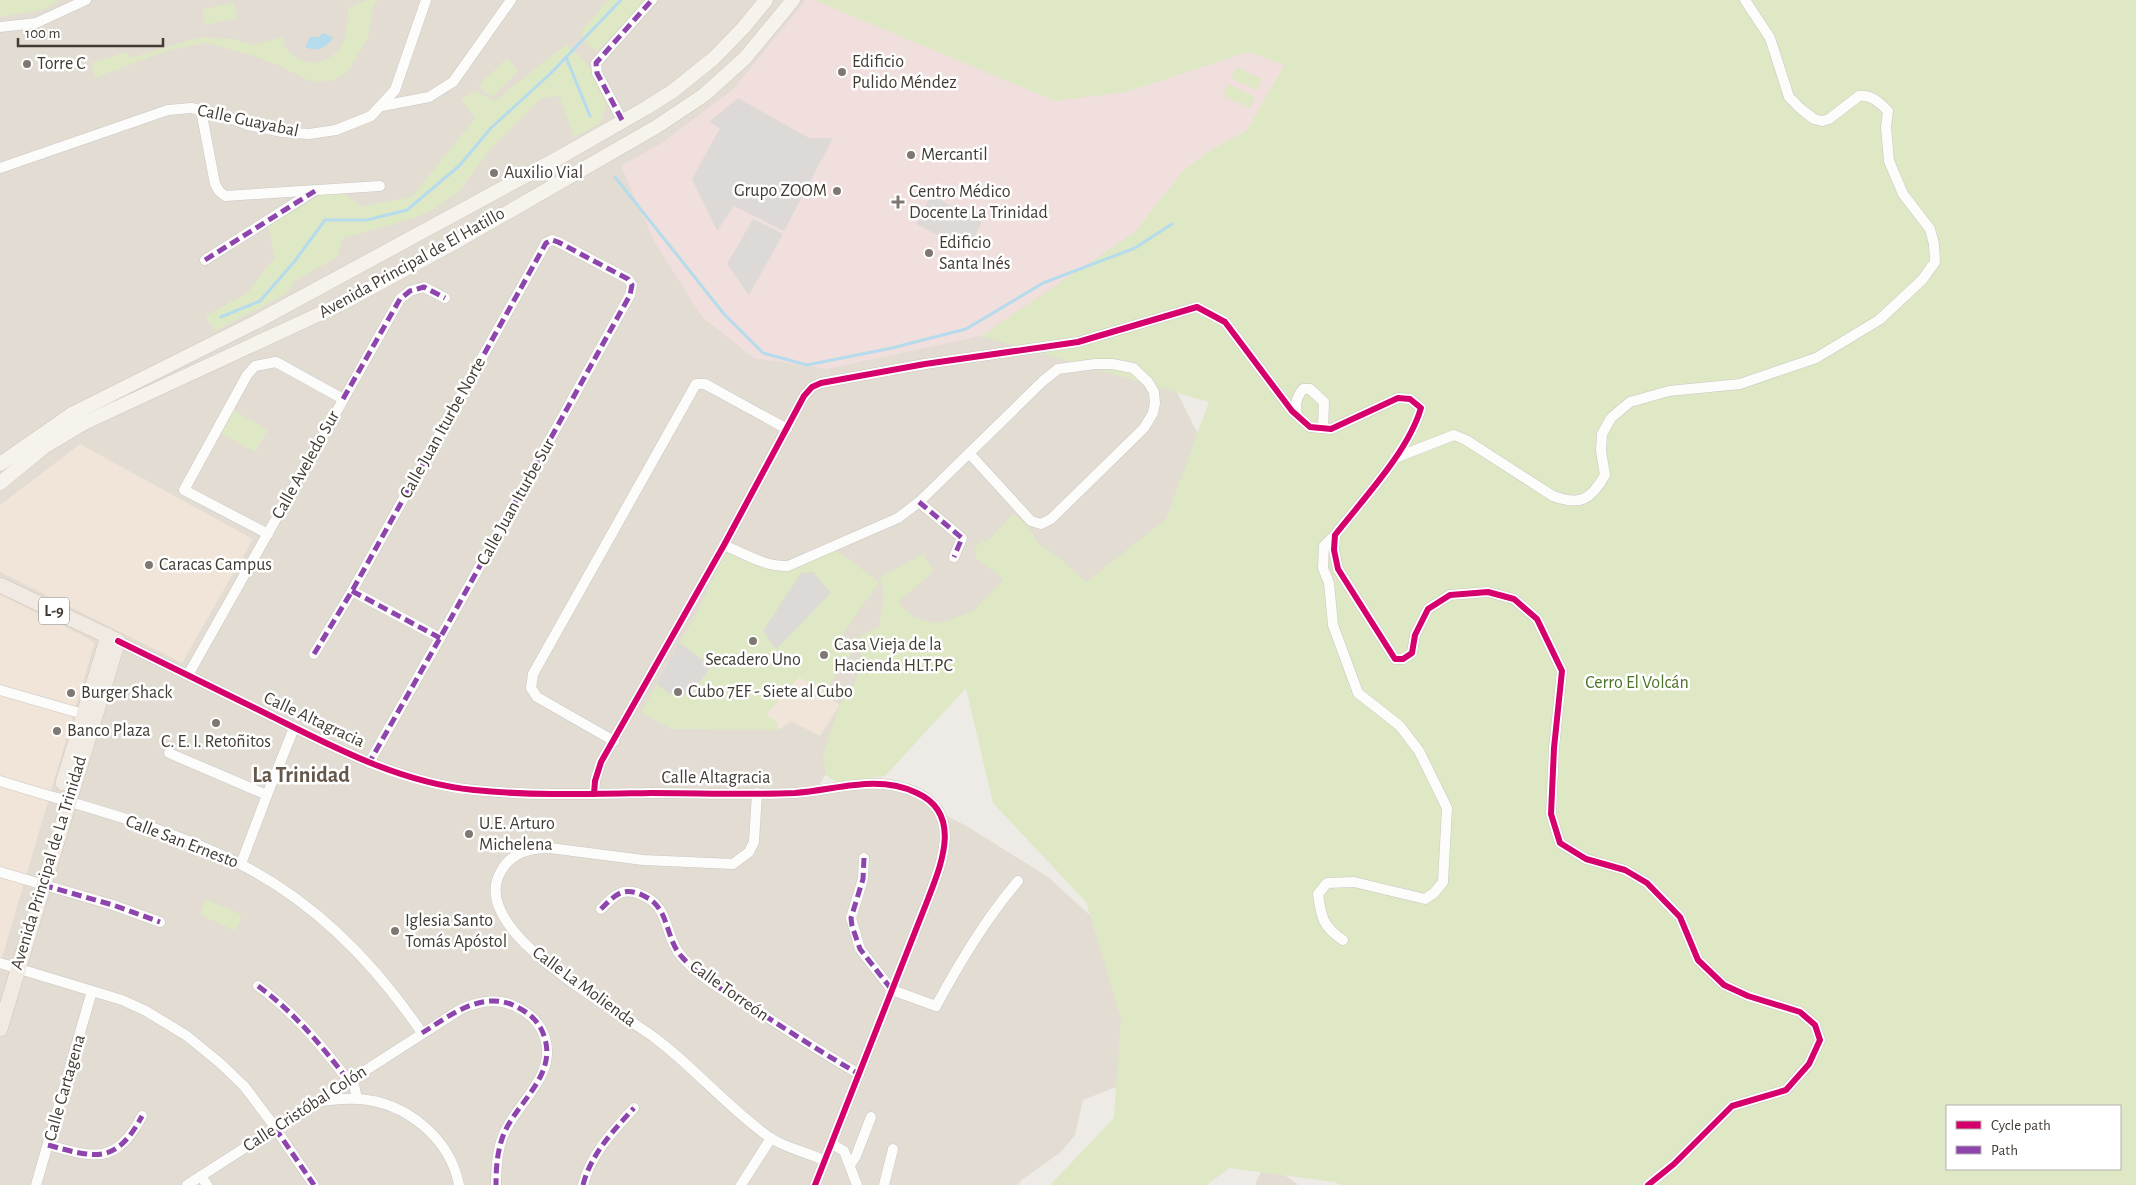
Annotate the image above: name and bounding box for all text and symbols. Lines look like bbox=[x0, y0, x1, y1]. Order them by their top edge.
scale bar bbox=[18, 15, 162, 47]
text: 100 m bbox=[25, 26, 60, 41]
place label: Edificio Pulido Méndez bbox=[852, 53, 957, 92]
place label: Torre C bbox=[37, 55, 86, 73]
marker: Torre C bbox=[21, 58, 33, 70]
marker: Edificio Pulido Méndez bbox=[836, 66, 848, 78]
street label: Calle Guayabal bbox=[196, 101, 300, 141]
place label: Mercantil bbox=[921, 146, 988, 164]
marker: Mercantil bbox=[905, 149, 917, 161]
place label: Auxilio Vial bbox=[504, 164, 583, 182]
marker: Auxilio Vial bbox=[488, 167, 500, 179]
place label: Grupo ZOOM bbox=[734, 182, 827, 200]
place label: Centro Médico Docente La Trinidad bbox=[909, 183, 1048, 222]
marker: Grupo ZOOM bbox=[831, 185, 843, 197]
marker: Centro Médico Docente La Trinidad bbox=[891, 195, 905, 209]
street label: Avenida Principal de El Hatillo bbox=[316, 204, 508, 322]
place label: Edificio Santa Inés bbox=[939, 234, 1010, 273]
marker: Edificio Santa Inés bbox=[923, 247, 935, 259]
street label: Calle Juan Iturbe Norte bbox=[397, 354, 489, 502]
street label: Calle Aveledo Sur bbox=[269, 408, 343, 522]
street label: Calle Juan Iturbe Sur bbox=[474, 435, 558, 568]
place label: Caracas Campus bbox=[159, 556, 272, 574]
marker: Caracas Campus bbox=[143, 559, 155, 571]
road number: L-9 bbox=[39, 598, 69, 624]
marker: Secadero Uno bbox=[747, 635, 759, 647]
place label: Casa Vieja de la Hacienda HLT.PC bbox=[834, 636, 953, 675]
marker: Casa Vieja de la Hacienda HLT.PC bbox=[818, 649, 830, 661]
place label: Secadero Uno bbox=[705, 651, 801, 669]
park label: Cerro El Volcán bbox=[1585, 674, 1689, 692]
place label: Cubo 7EF - Siete al Cubo bbox=[688, 683, 853, 701]
place label: Burger Shack bbox=[81, 684, 173, 702]
marker: Cubo 7EF - Siete al Cubo bbox=[672, 686, 684, 698]
marker: Burger Shack bbox=[65, 687, 77, 699]
street label: Calle Altagracia bbox=[261, 689, 367, 751]
marker: C. E. I. Retoñitos bbox=[210, 717, 222, 729]
place label: Banco Plaza bbox=[67, 722, 151, 740]
marker: Banco Plaza bbox=[51, 725, 63, 737]
place label: C. E. I. Retoñitos bbox=[161, 733, 271, 751]
street label: Avenida Principal de La Trinidad bbox=[8, 754, 90, 972]
district label: La Trinidad bbox=[252, 764, 350, 786]
street label: Calle Altagracia bbox=[661, 769, 771, 787]
street label: Calle San Ernesto bbox=[123, 812, 241, 872]
place label: U.E. Arturo Michelena bbox=[479, 815, 555, 854]
marker: U.E. Arturo Michelena bbox=[463, 828, 475, 840]
place label: Iglesia Santo Tomás Apóstol bbox=[405, 912, 507, 951]
marker: Iglesia Santo Tomás Apóstol bbox=[389, 925, 401, 937]
street label: Calle La Molienda bbox=[529, 943, 639, 1031]
street label: Calle Torreón bbox=[686, 957, 772, 1025]
street label: Calle Cartagena bbox=[41, 1033, 89, 1143]
street label: Calle Cristóbal Colón bbox=[240, 1062, 370, 1156]
legend bbox=[1946, 1105, 2121, 1170]
text: Cycle path bbox=[1991, 1118, 2051, 1133]
text: Path bbox=[1991, 1143, 2018, 1158]

